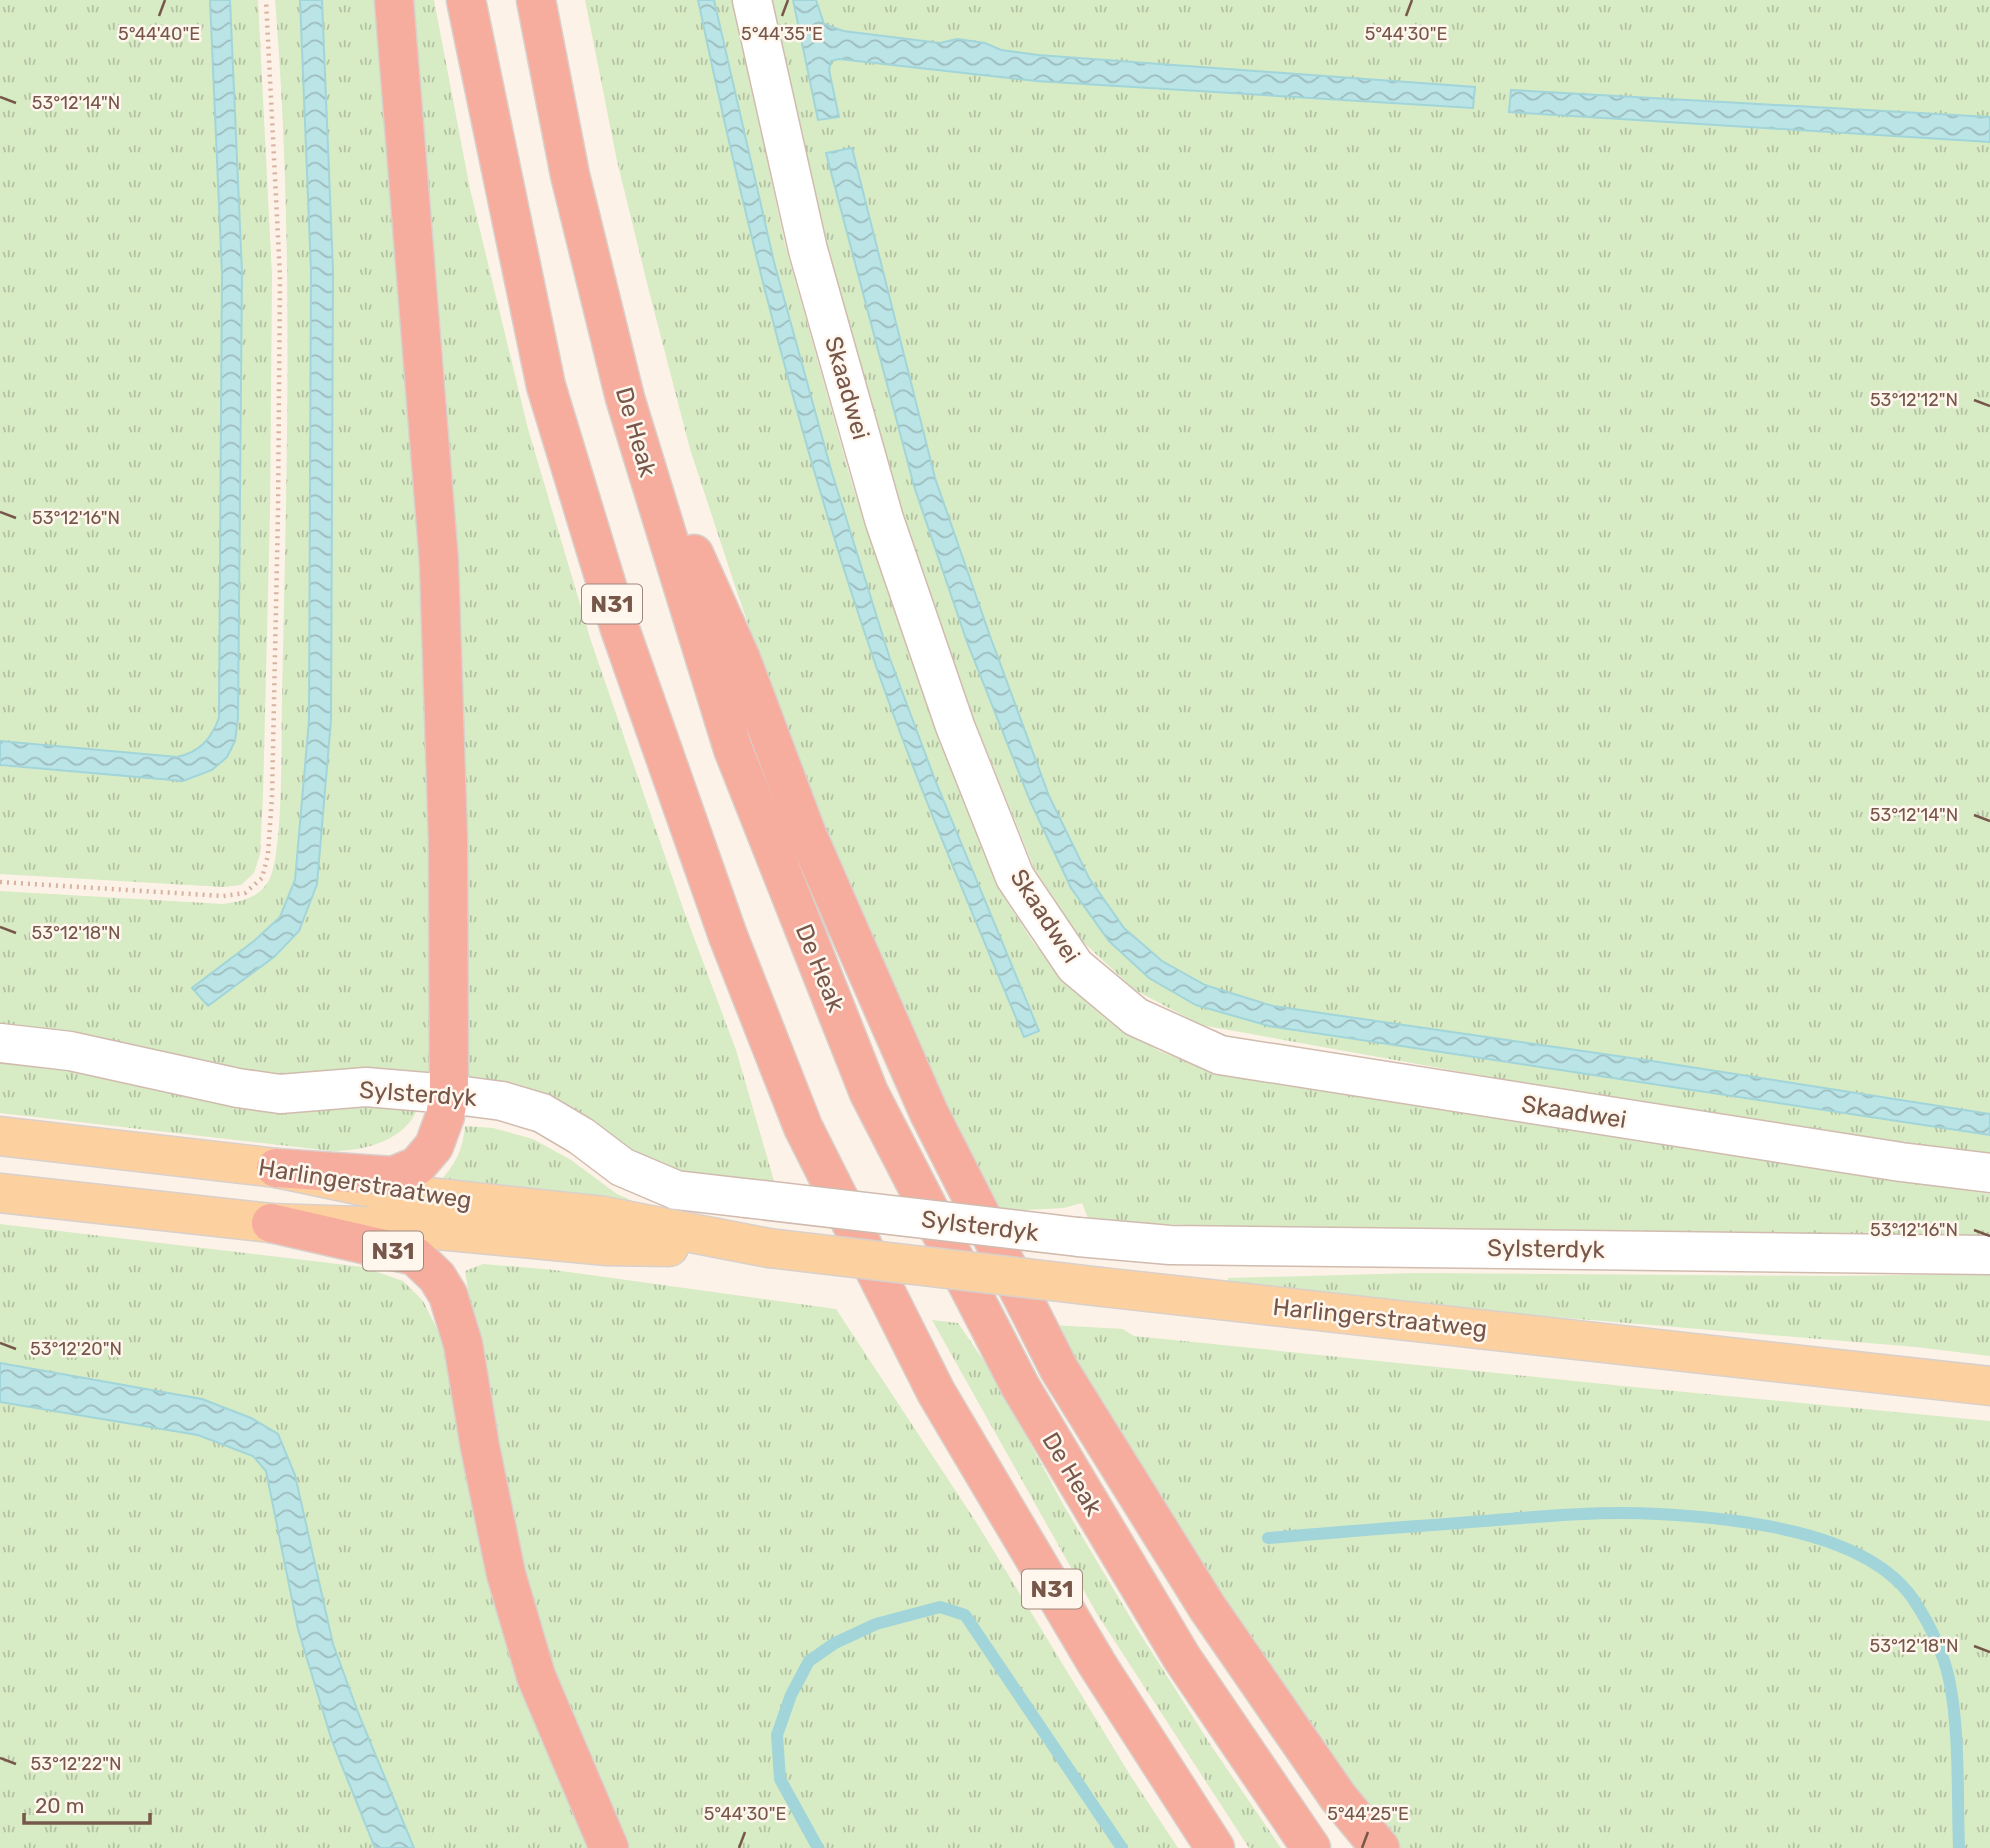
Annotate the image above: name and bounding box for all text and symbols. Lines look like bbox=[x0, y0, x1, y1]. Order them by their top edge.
text: 5°44'40"E bbox=[118, 23, 200, 45]
text: 5°44'35"E bbox=[741, 23, 823, 45]
text: 5°44'30"E bbox=[1365, 23, 1447, 45]
text: 53°12'14"N bbox=[32, 92, 120, 114]
street label: Skaadwei bbox=[819, 333, 875, 443]
street label: De Heak bbox=[610, 384, 662, 481]
text: 53°12'12"N bbox=[1870, 389, 1958, 411]
text: 53°12'16"N bbox=[32, 507, 120, 529]
road number: N31 bbox=[582, 584, 642, 624]
text: 53°12'14"N bbox=[1870, 804, 1958, 826]
street label: Skaadwei bbox=[1004, 864, 1086, 968]
street label: De Heak bbox=[790, 920, 850, 1016]
text: 53°12'18"N bbox=[31, 922, 121, 944]
street label: Sylsterdyk bbox=[358, 1076, 478, 1112]
street label: Skaadwei bbox=[1519, 1090, 1629, 1134]
street label: Harlingerstraatweg bbox=[256, 1153, 474, 1215]
street label: Sylsterdyk bbox=[920, 1205, 1041, 1247]
text: 53°12'16"N bbox=[1870, 1219, 1958, 1241]
road number: N31 bbox=[363, 1232, 423, 1270]
street label: Sylsterdyk bbox=[1487, 1234, 1606, 1264]
street label: Harlingerstraatweg bbox=[1271, 1293, 1489, 1343]
text: 53°12'20"N bbox=[30, 1338, 122, 1360]
street label: De Heak bbox=[1036, 1427, 1108, 1521]
road number: N31 bbox=[1022, 1570, 1082, 1608]
text: 53°12'18"N bbox=[1869, 1635, 1959, 1657]
text: 53°12'22"N bbox=[30, 1753, 122, 1775]
scale bar bbox=[24, 1782, 150, 1826]
text: 20 m bbox=[35, 1793, 84, 1818]
text: 5°44'30"E bbox=[704, 1803, 786, 1825]
text: 5°44'25"E bbox=[1327, 1803, 1409, 1825]

